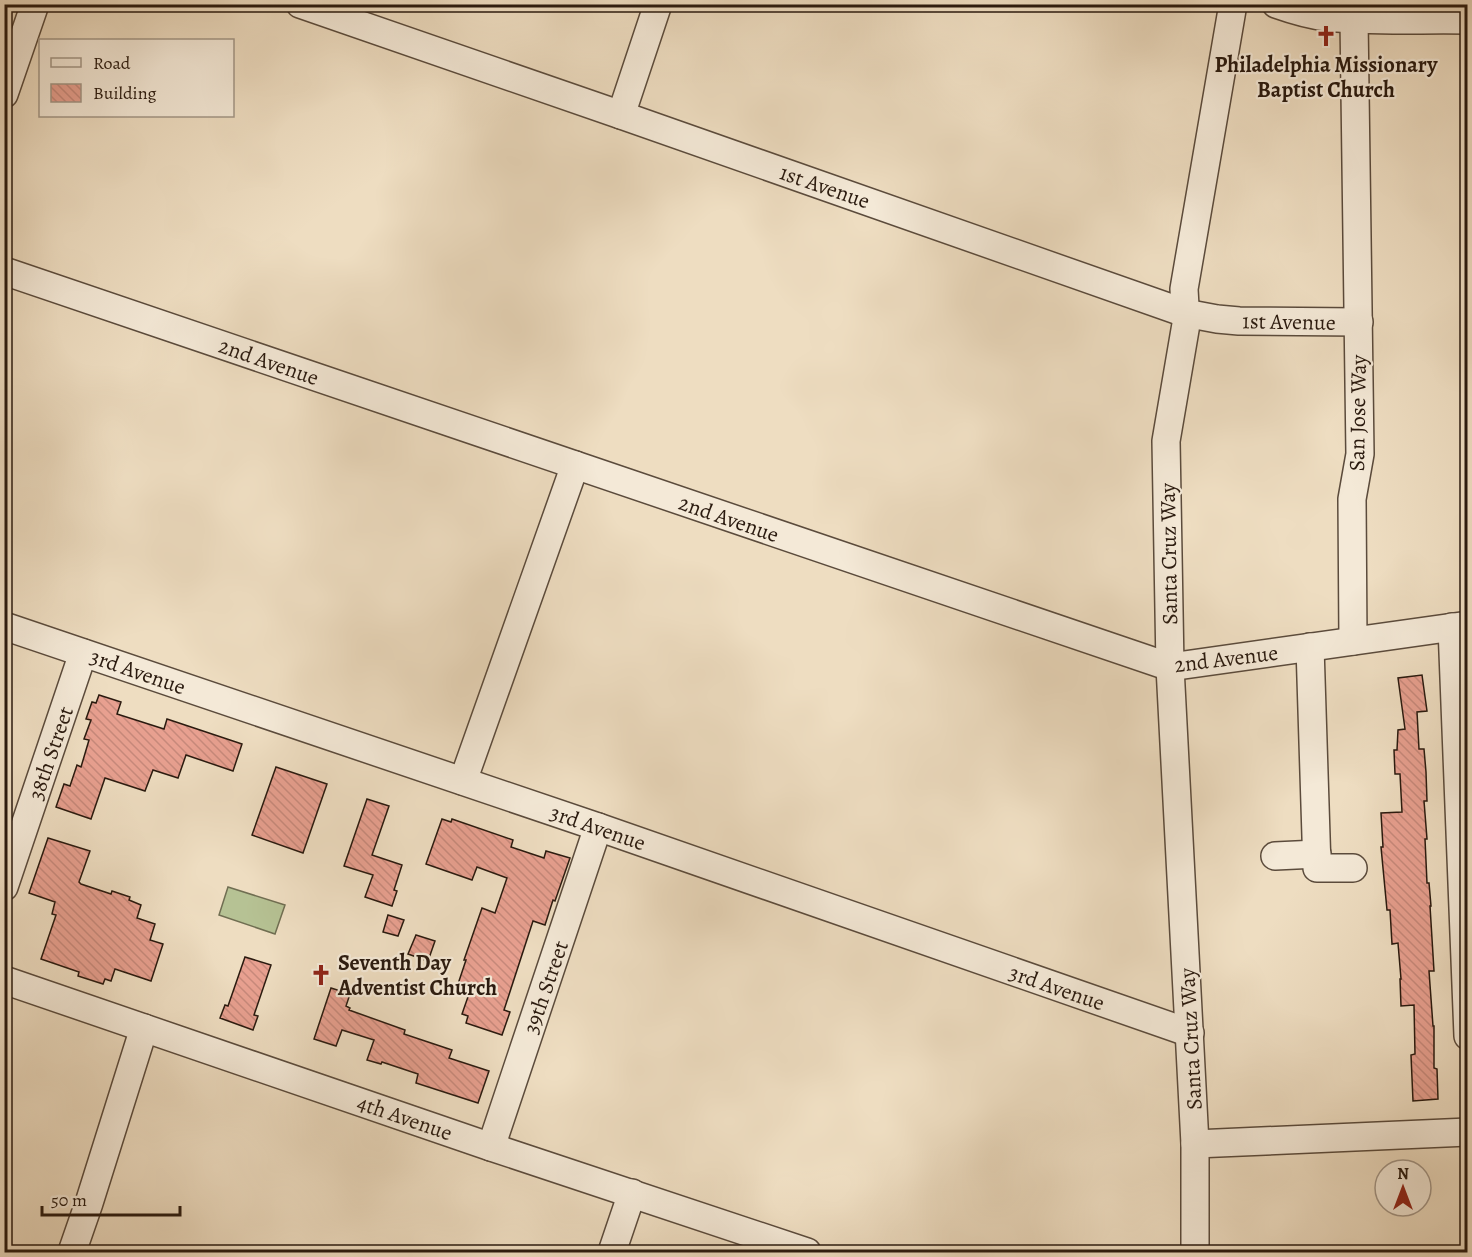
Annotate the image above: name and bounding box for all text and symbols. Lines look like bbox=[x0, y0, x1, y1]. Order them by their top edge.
church icon: Philadelphia Missionary Baptist Church bbox=[1314, 24, 1338, 48]
legend bbox=[39, 39, 234, 117]
place label: Philadelphia Missionary Baptist Church bbox=[1215, 50, 1438, 105]
text: Road bbox=[93, 51, 131, 75]
text: Building bbox=[93, 81, 157, 105]
street label: 1st Avenue bbox=[776, 158, 874, 216]
street label: 1st Avenue bbox=[1242, 306, 1336, 338]
street label: 2nd Avenue bbox=[215, 331, 323, 393]
street label: San Jose Way bbox=[1342, 354, 1374, 472]
street label: Santa Cruz Way bbox=[1153, 483, 1185, 625]
street label: 2nd Avenue bbox=[675, 488, 783, 550]
street label: 2nd Avenue bbox=[1173, 638, 1280, 680]
street label: 3rd Avenue bbox=[86, 642, 189, 702]
street label: 38th Street bbox=[21, 702, 81, 804]
street label: 3rd Avenue bbox=[546, 798, 649, 858]
street label: 39th Street bbox=[516, 937, 576, 1038]
place label: Seventh Day Adventist Church bbox=[337, 948, 497, 1003]
street label: 3rd Avenue bbox=[1005, 958, 1108, 1018]
church icon: Seventh Day Adventist Church bbox=[309, 963, 333, 987]
street label: Santa Cruz Way bbox=[1172, 967, 1210, 1111]
street label: 4th Avenue bbox=[353, 1088, 456, 1148]
north arrow bbox=[1373, 1158, 1433, 1218]
text: N bbox=[1397, 1163, 1409, 1185]
scale bar bbox=[42, 1179, 180, 1217]
text: 50 m bbox=[51, 1188, 87, 1212]

